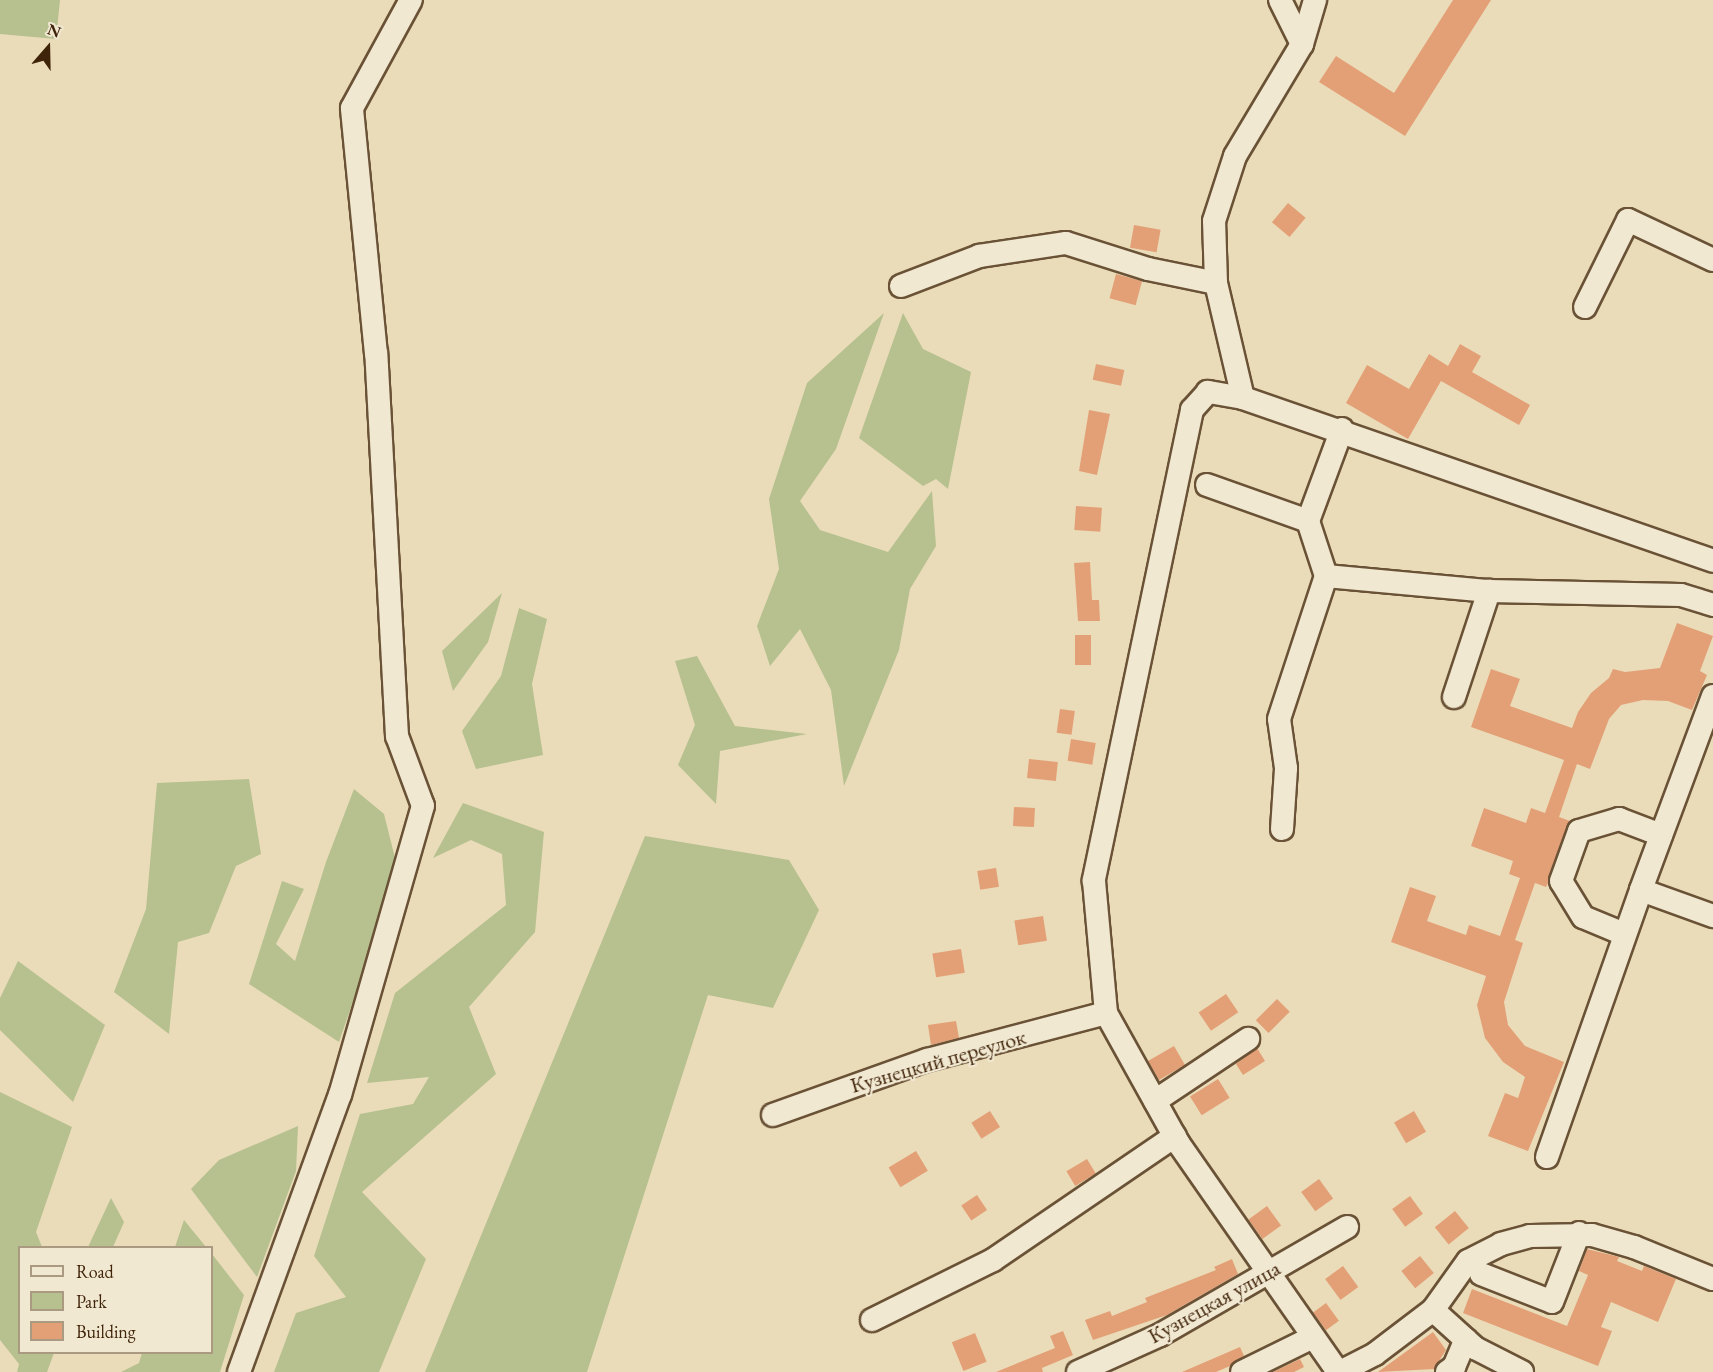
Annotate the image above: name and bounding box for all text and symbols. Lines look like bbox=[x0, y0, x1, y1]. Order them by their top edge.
north arrow bbox=[18, 18, 78, 78]
text: N bbox=[45, 19, 64, 43]
street label: Кузнецкий переулок bbox=[847, 1023, 1029, 1099]
legend bbox=[18, 1246, 213, 1354]
street label: Кузнецкая улица bbox=[1143, 1255, 1285, 1349]
text: Road bbox=[76, 1260, 114, 1283]
text: Park bbox=[76, 1290, 107, 1313]
text: Building bbox=[76, 1320, 136, 1343]

